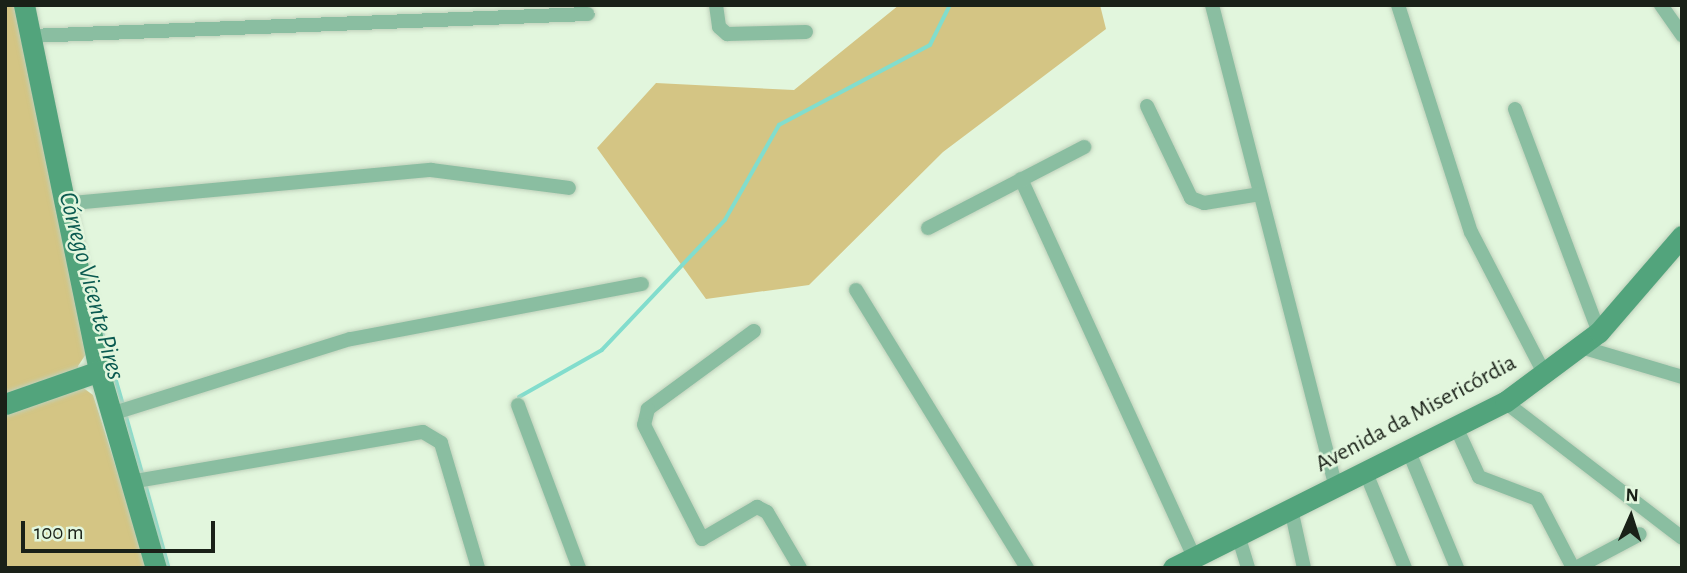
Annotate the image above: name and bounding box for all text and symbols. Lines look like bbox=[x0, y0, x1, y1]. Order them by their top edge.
water label: Córrego Vicente Pires bbox=[51, 189, 131, 383]
street label: Avenida da Misericórdia bbox=[1311, 349, 1521, 479]
north arrow bbox=[1596, 482, 1666, 552]
text: N bbox=[1625, 486, 1639, 505]
scale bar bbox=[24, 506, 219, 550]
text: 100 m bbox=[34, 522, 84, 543]

